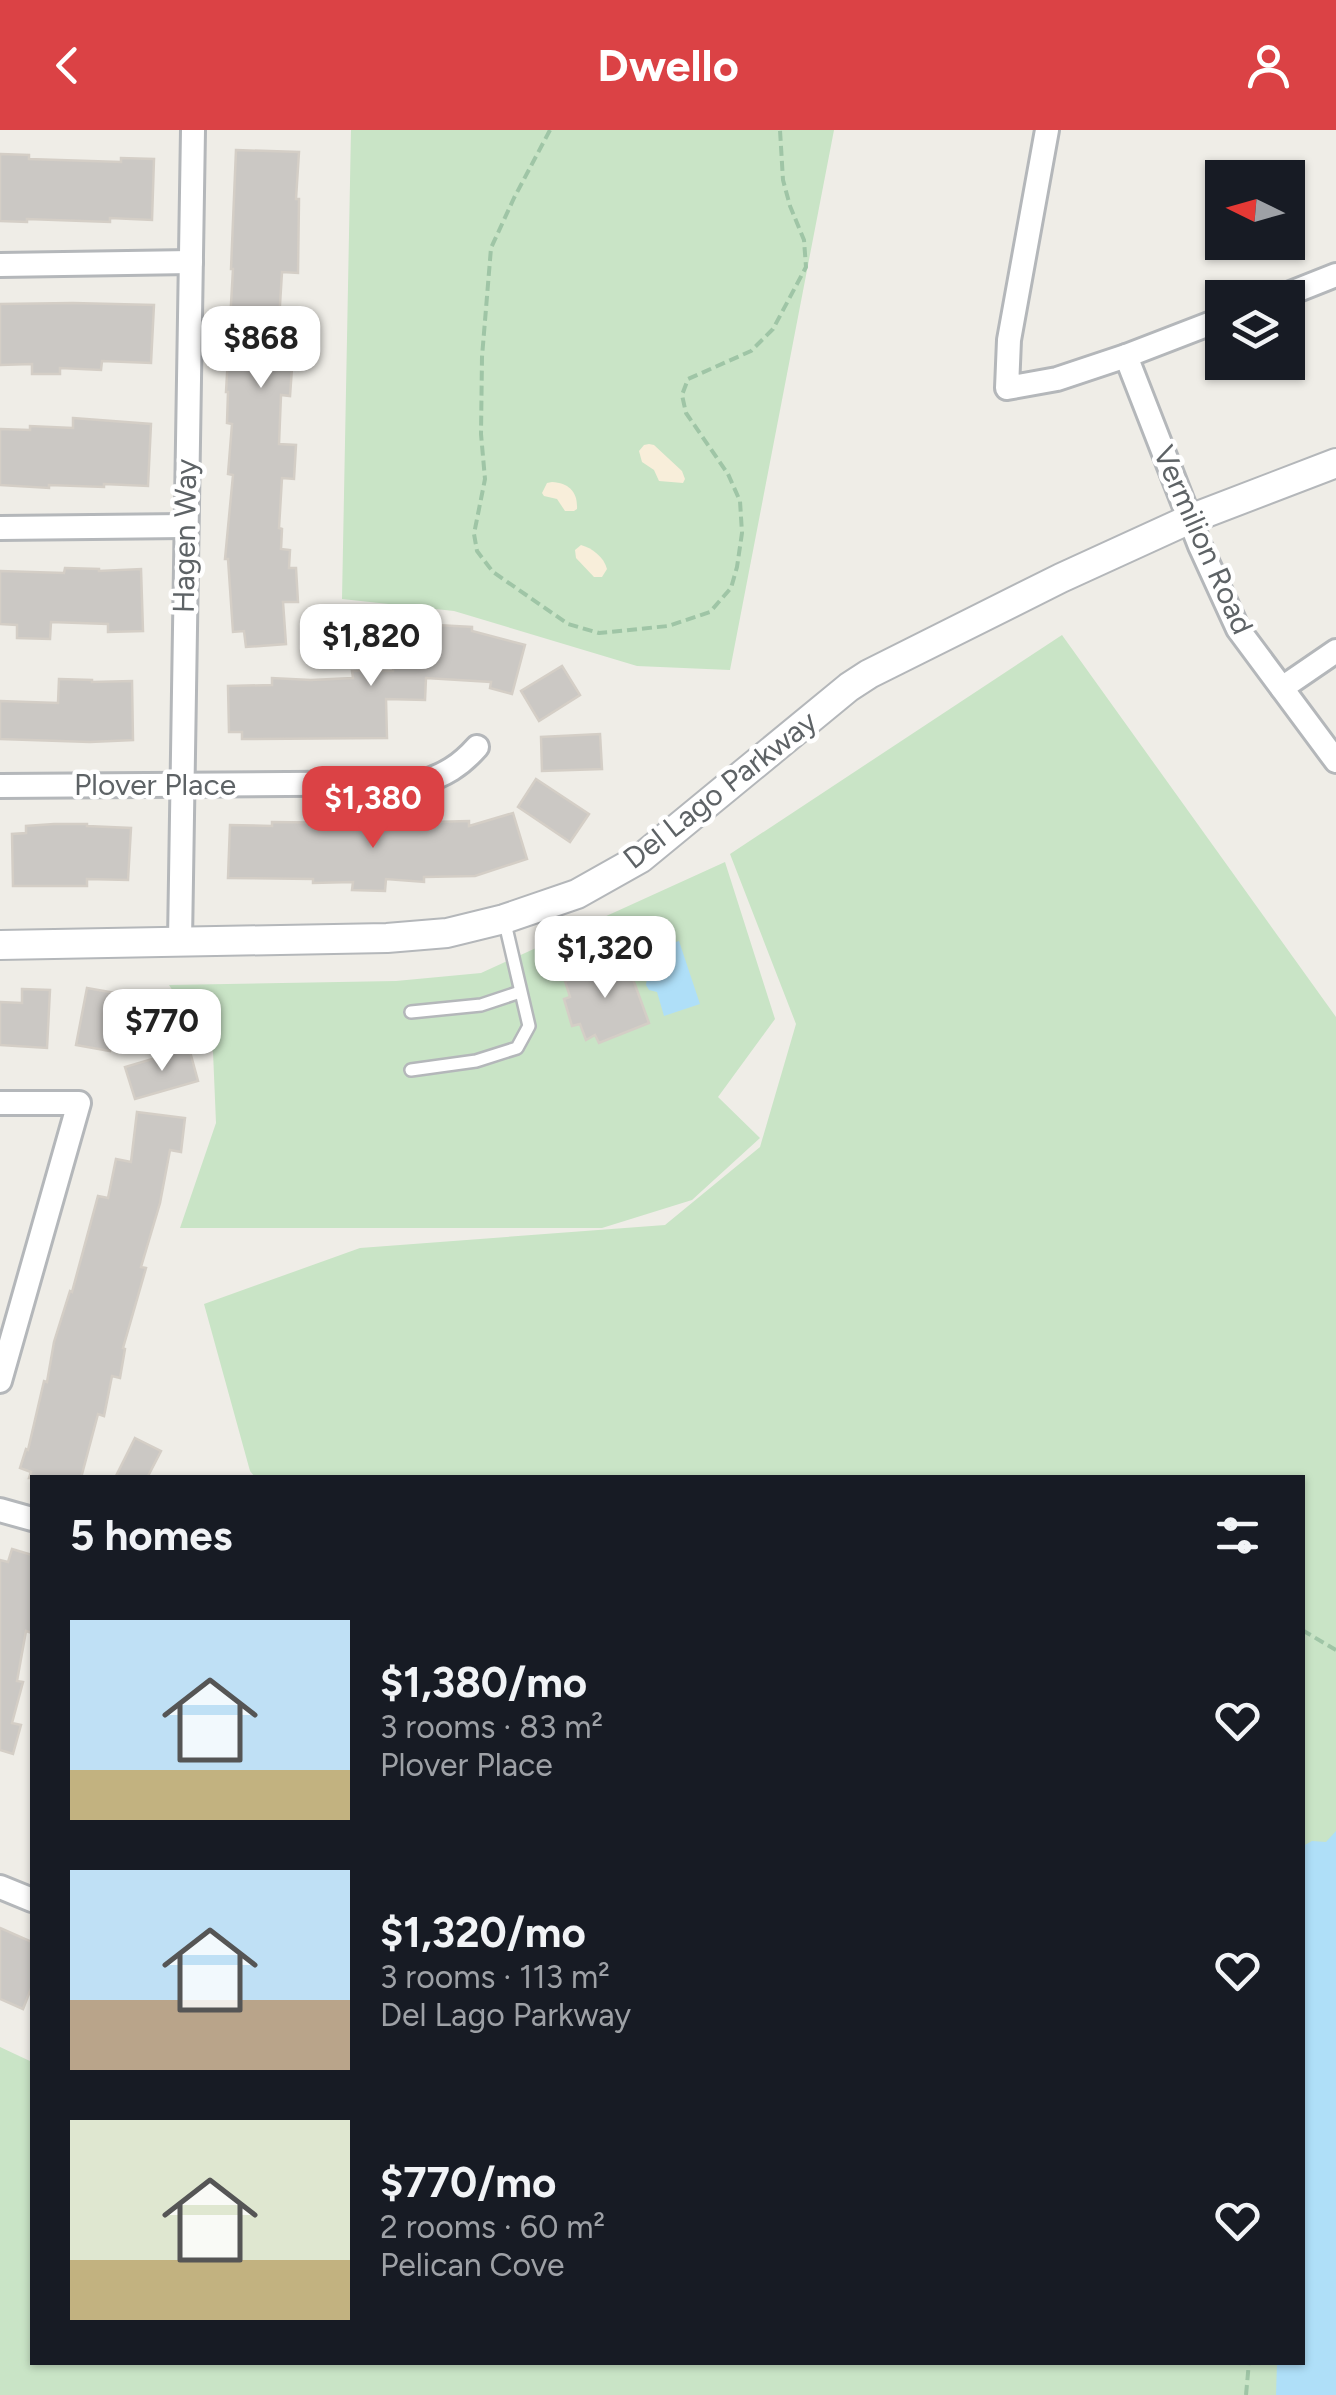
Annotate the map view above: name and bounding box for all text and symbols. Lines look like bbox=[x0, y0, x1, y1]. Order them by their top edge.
icon: back bbox=[40, 38, 95, 93]
text: Dwello bbox=[597, 38, 739, 92]
icon: person bbox=[1241, 38, 1296, 93]
north arrow bbox=[1205, 160, 1305, 260]
map controls bbox=[1205, 160, 1305, 380]
button: layers bbox=[1205, 280, 1305, 380]
pin: $868 bbox=[202, 306, 320, 391]
text: $868 bbox=[223, 319, 299, 357]
street label: Vermilion Road bbox=[1145, 440, 1262, 640]
street label: Hagen Way bbox=[165, 458, 204, 614]
pin: $1,820 bbox=[290, 604, 452, 689]
text: $1,820 bbox=[322, 617, 420, 655]
street label: Del Lago Parkway bbox=[616, 702, 824, 877]
street label: Plover Place bbox=[74, 766, 236, 803]
pin: $1,380 bbox=[292, 766, 454, 851]
text: $1,380 bbox=[324, 779, 422, 817]
pin: $1,320 bbox=[524, 916, 686, 1001]
text: $1,320 bbox=[557, 929, 653, 967]
pin: $770 bbox=[103, 989, 221, 1074]
text: $770 bbox=[125, 1002, 199, 1040]
icon: filters bbox=[1210, 1508, 1265, 1563]
text: 5 homes bbox=[70, 1510, 232, 1561]
text: $1,380/mo bbox=[380, 1657, 587, 1708]
icon: home bbox=[150, 1660, 270, 1780]
icon: heart bbox=[1210, 1693, 1265, 1748]
text: 3 rooms · 83 m² bbox=[380, 1708, 603, 1746]
text: Plover Place bbox=[380, 1746, 553, 1784]
text: $1,320/mo bbox=[380, 1907, 586, 1958]
icon: home bbox=[150, 1910, 270, 2030]
icon: heart bbox=[1210, 1943, 1265, 1998]
text: 3 rooms · 113 m² bbox=[380, 1958, 610, 1996]
text: Del Lago Parkway bbox=[380, 1996, 631, 2034]
text: $770/mo bbox=[380, 2157, 556, 2208]
icon: home bbox=[150, 2160, 270, 2280]
icon: heart bbox=[1210, 2193, 1265, 2248]
text: 2 rooms · 60 m² bbox=[380, 2208, 605, 2246]
text: Pelican Cove bbox=[380, 2246, 564, 2284]

